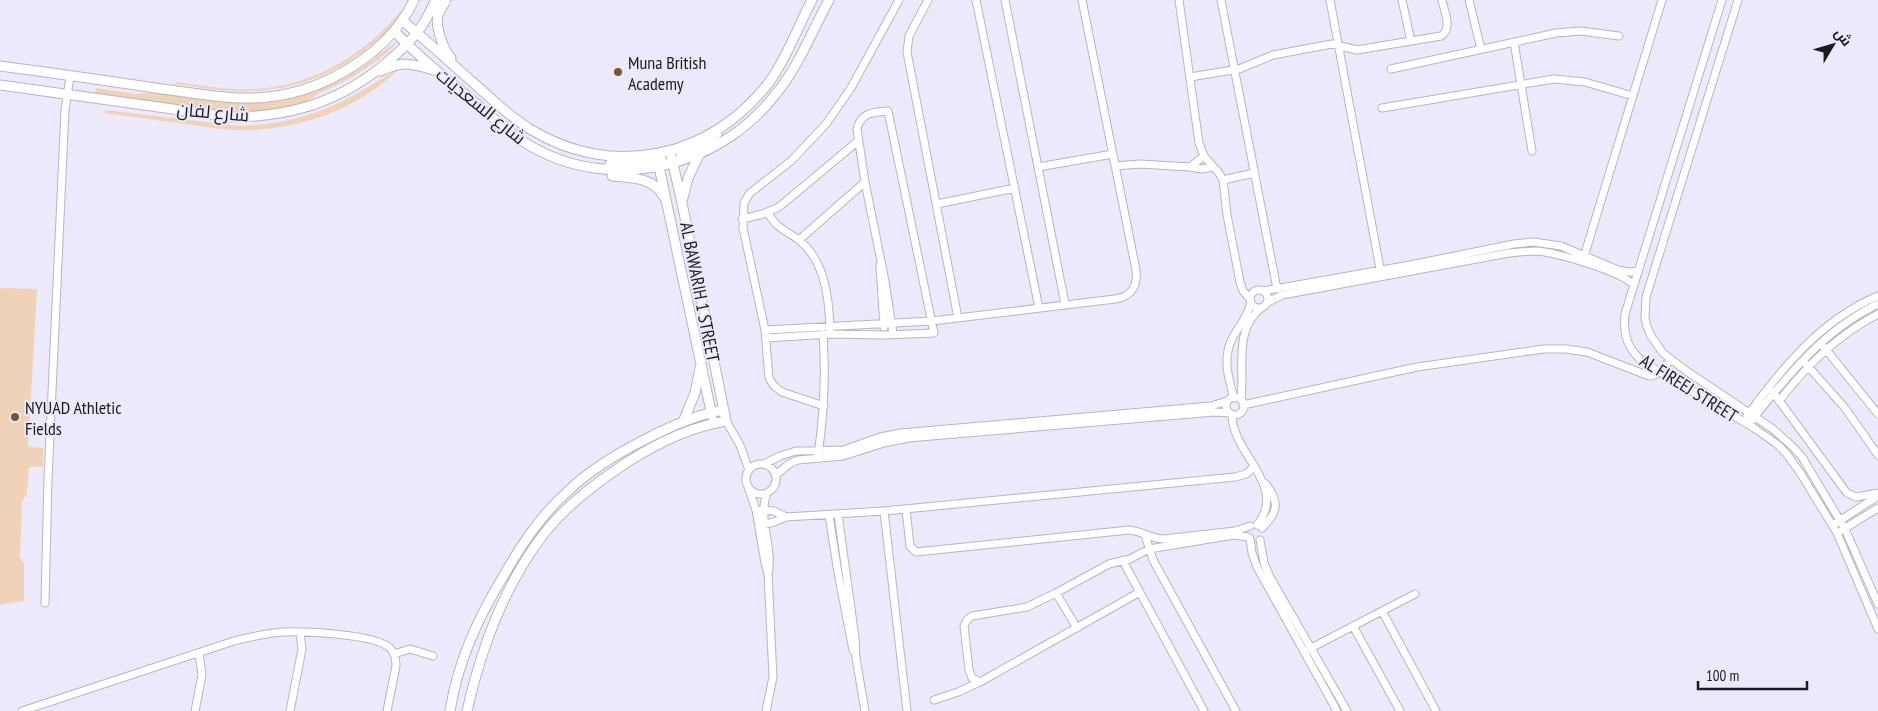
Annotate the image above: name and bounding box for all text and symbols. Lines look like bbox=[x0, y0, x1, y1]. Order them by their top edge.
north arrow bbox=[1808, 20, 1858, 70]
text: ش bbox=[1831, 24, 1856, 50]
place label: Muna British Academy bbox=[628, 51, 706, 95]
street label: شارع السعديات bbox=[431, 63, 531, 150]
marker: Muna British Academy bbox=[612, 66, 624, 78]
street label: شارع لفان bbox=[176, 97, 250, 128]
street label: AL BAWARIH 1 STREET bbox=[675, 220, 725, 364]
street label: AL FIREEJ STREET bbox=[1636, 349, 1742, 427]
place label: NYUAD Athletic Fields bbox=[25, 396, 122, 440]
marker: NYUAD Athletic Fields bbox=[9, 411, 21, 423]
scale bar bbox=[1698, 658, 1807, 690]
text: 100 m bbox=[1706, 666, 1739, 685]

